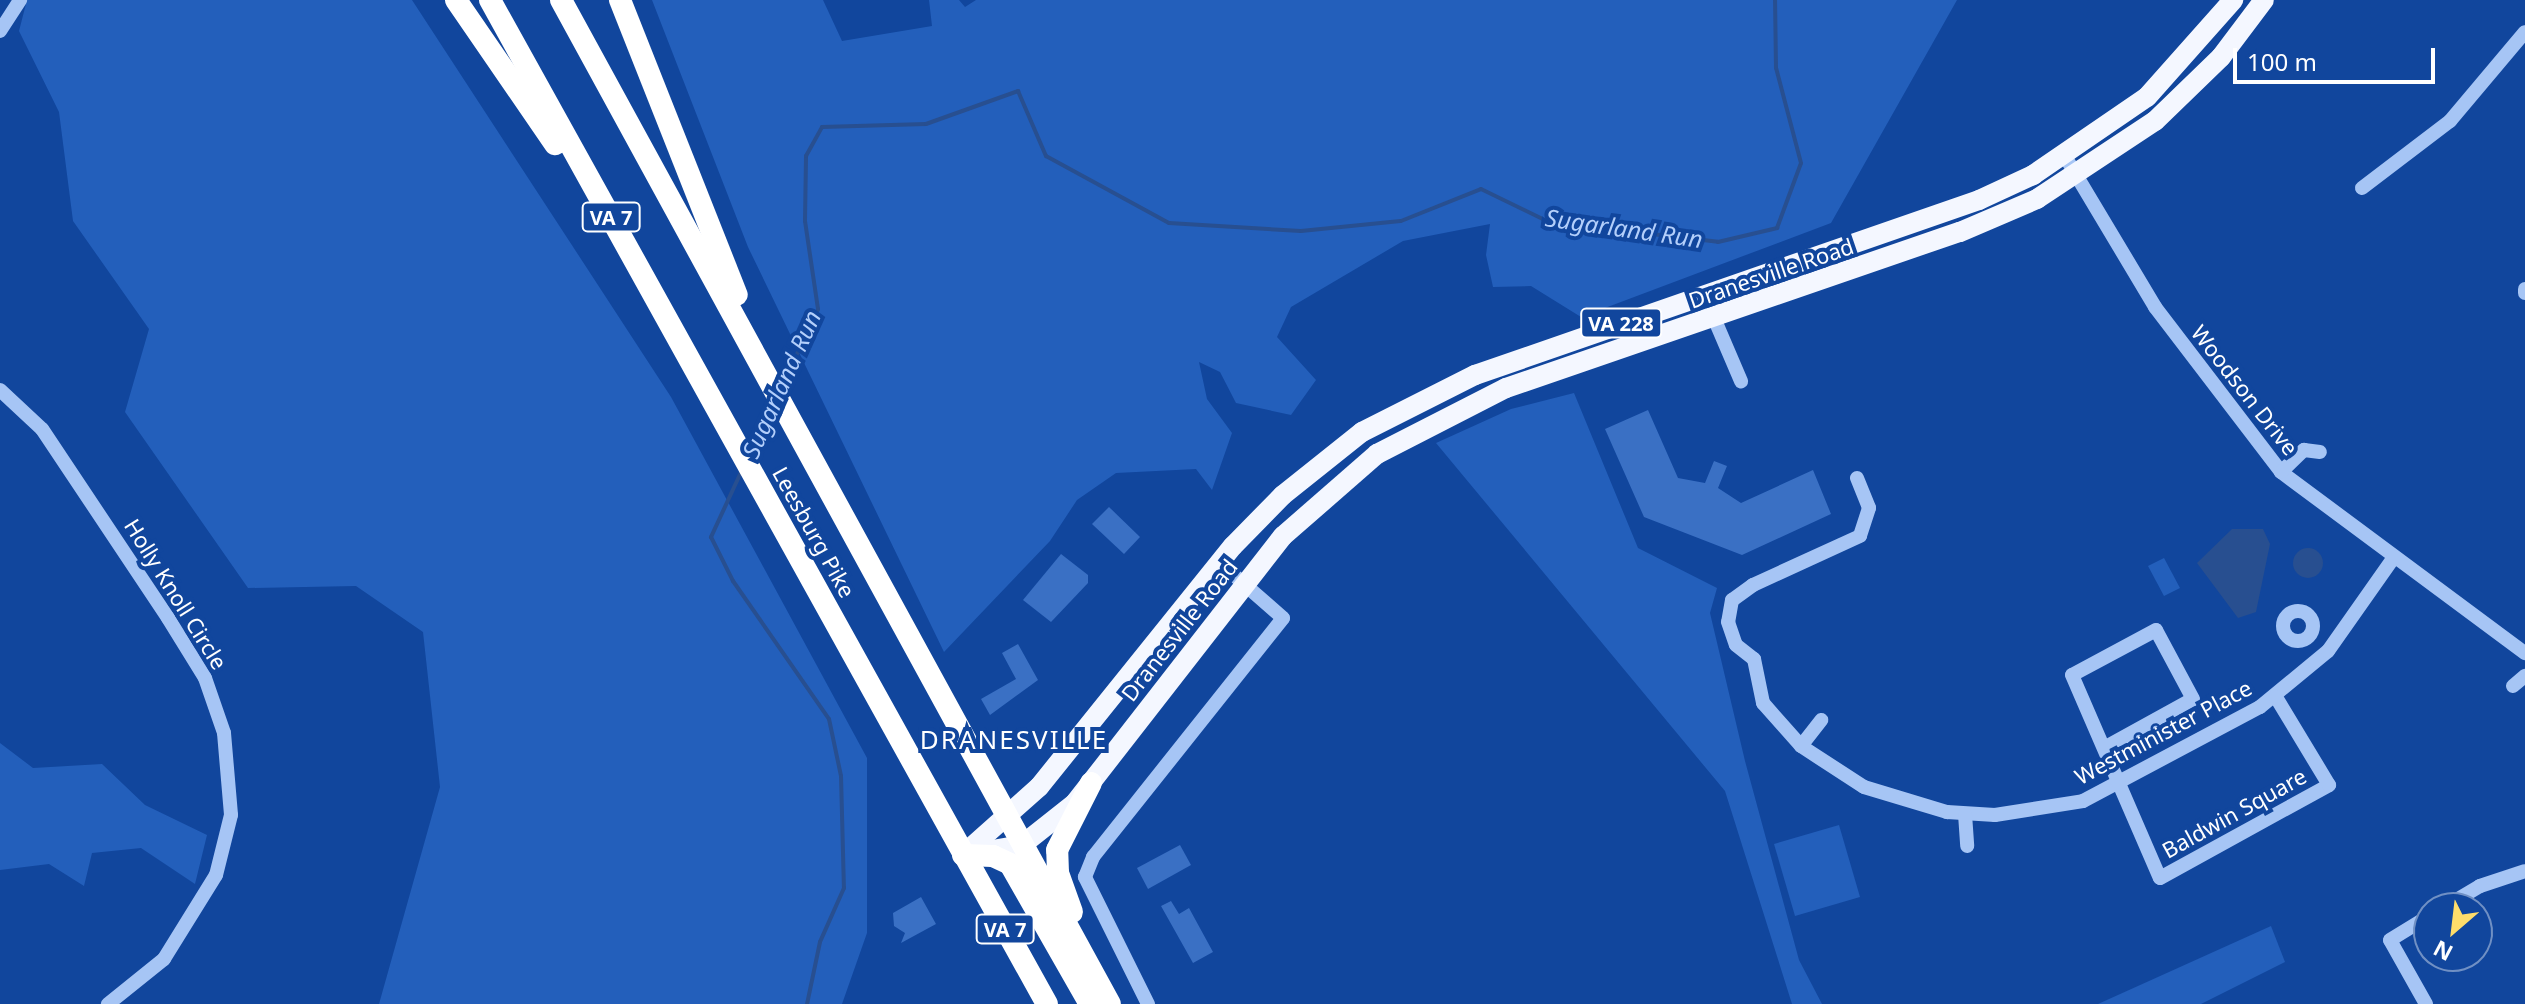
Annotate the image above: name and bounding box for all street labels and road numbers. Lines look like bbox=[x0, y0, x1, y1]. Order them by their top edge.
road number: VA 7 bbox=[581, 201, 641, 233]
street label: Dranesville Road bbox=[1685, 232, 1857, 314]
road number: VA 228 bbox=[1579, 307, 1663, 339]
street label: Woodson Drive bbox=[2186, 320, 2304, 460]
street label: Leesburg Pike bbox=[767, 462, 861, 602]
street label: Holly Knoll Circle bbox=[119, 514, 233, 674]
street label: Dranesville Road bbox=[1115, 554, 1243, 706]
street label: Westminister Place bbox=[2070, 674, 2256, 790]
street label: Baldwin Square bbox=[2157, 762, 2311, 864]
road number: VA 7 bbox=[975, 913, 1035, 945]

